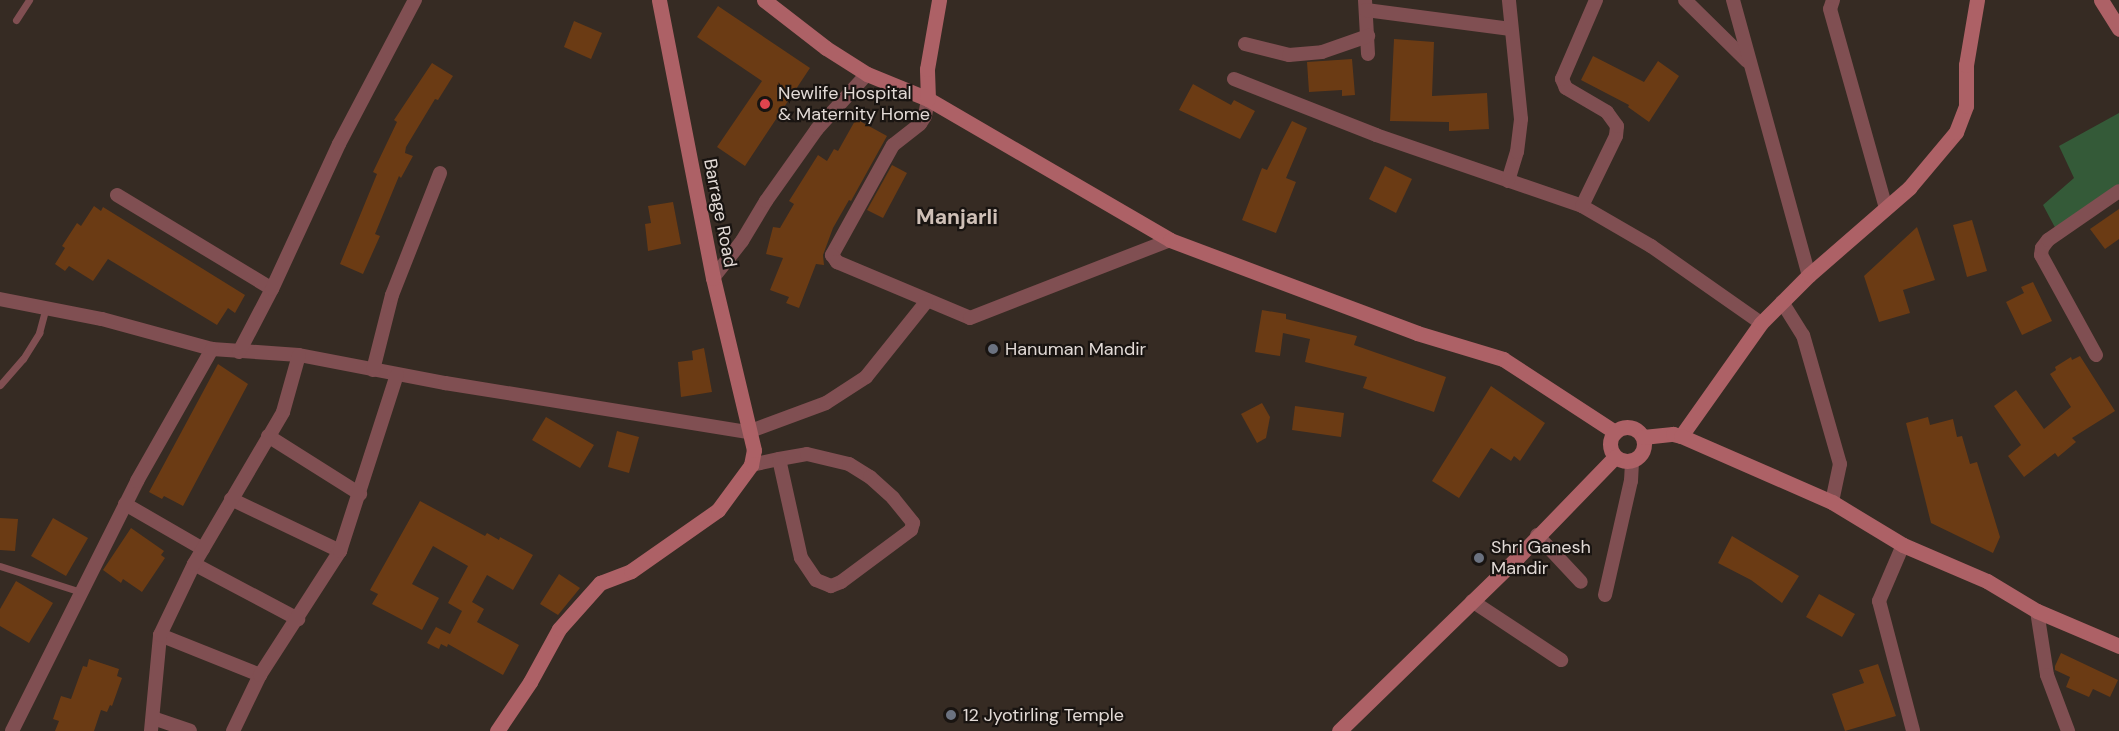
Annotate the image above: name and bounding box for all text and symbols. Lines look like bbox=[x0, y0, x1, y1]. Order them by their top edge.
place label: Newlife Hospital & Maternity Home bbox=[778, 83, 930, 125]
marker: Newlife Hospital & Maternity Home bbox=[756, 95, 774, 113]
street label: Barrage Road bbox=[699, 157, 741, 269]
district label: Manjarli bbox=[916, 204, 998, 230]
place label: Hanuman Mandir bbox=[1005, 338, 1146, 360]
marker: Hanuman Mandir bbox=[986, 342, 1000, 356]
place label: Shri Ganesh Mandir bbox=[1491, 537, 1591, 580]
marker: Shri Ganesh Mandir bbox=[1472, 551, 1486, 565]
place label: 12 Jyotirling Temple bbox=[963, 704, 1124, 726]
marker: 12 Jyotirling Temple bbox=[944, 708, 958, 722]

